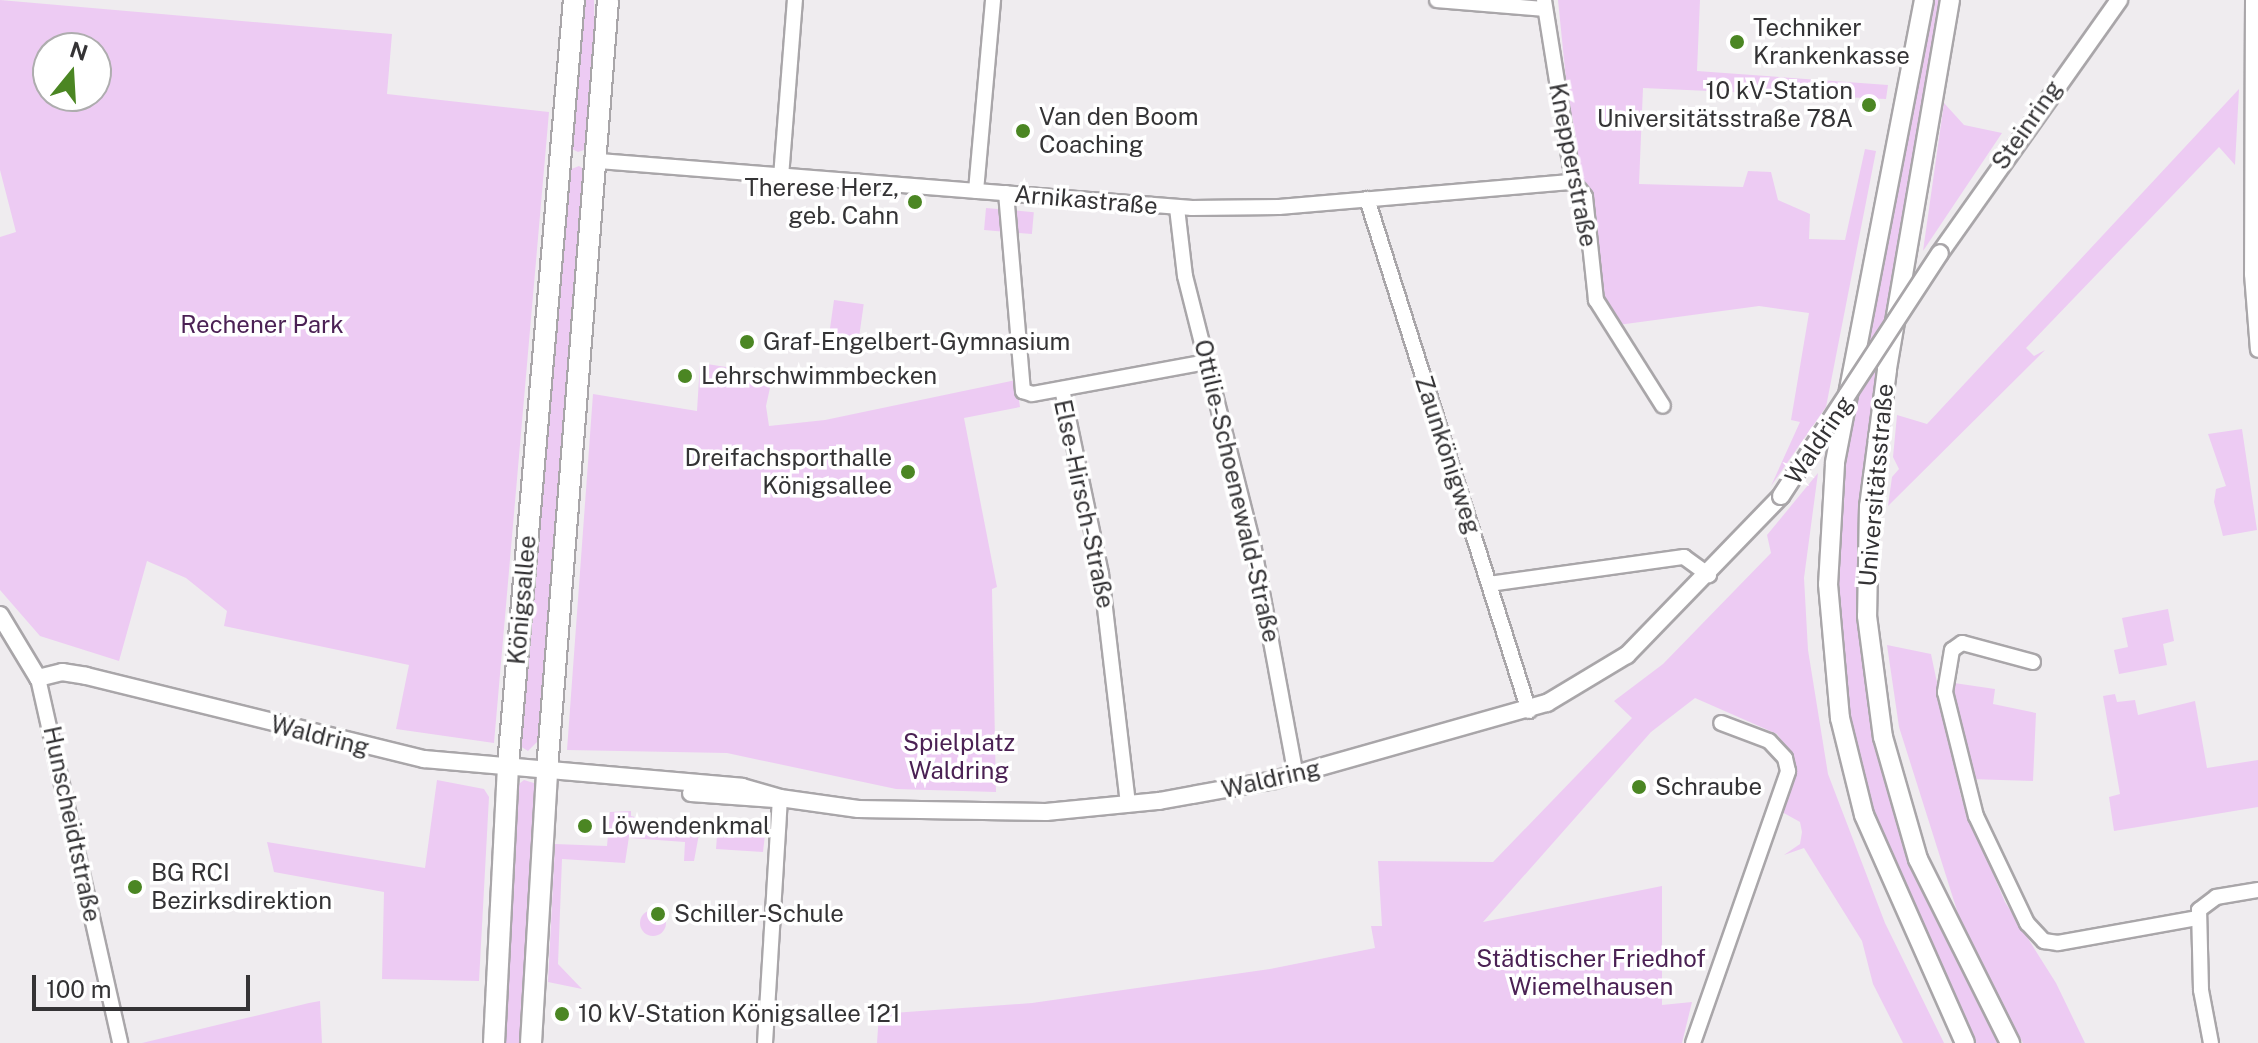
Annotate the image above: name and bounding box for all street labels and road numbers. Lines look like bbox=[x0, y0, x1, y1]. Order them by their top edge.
street label: Steinring bbox=[1986, 75, 2068, 175]
street label: Knepperstraße bbox=[1543, 81, 1603, 249]
street label: Arnikastraße bbox=[1013, 179, 1159, 221]
street label: Ottilie-Schoenewald-Straße bbox=[1188, 337, 1286, 645]
street label: Zaunkönigweg bbox=[1409, 372, 1487, 538]
street label: Universitätsstraße bbox=[1853, 382, 1899, 588]
street label: Waldring bbox=[1779, 390, 1859, 490]
street label: Else-Hirsch-Straße bbox=[1048, 397, 1120, 611]
street label: Königsallee bbox=[502, 534, 542, 666]
street label: Waldring bbox=[268, 710, 372, 762]
street label: Hunscheidtstraße bbox=[37, 723, 107, 925]
street label: Waldring bbox=[1219, 754, 1323, 804]

